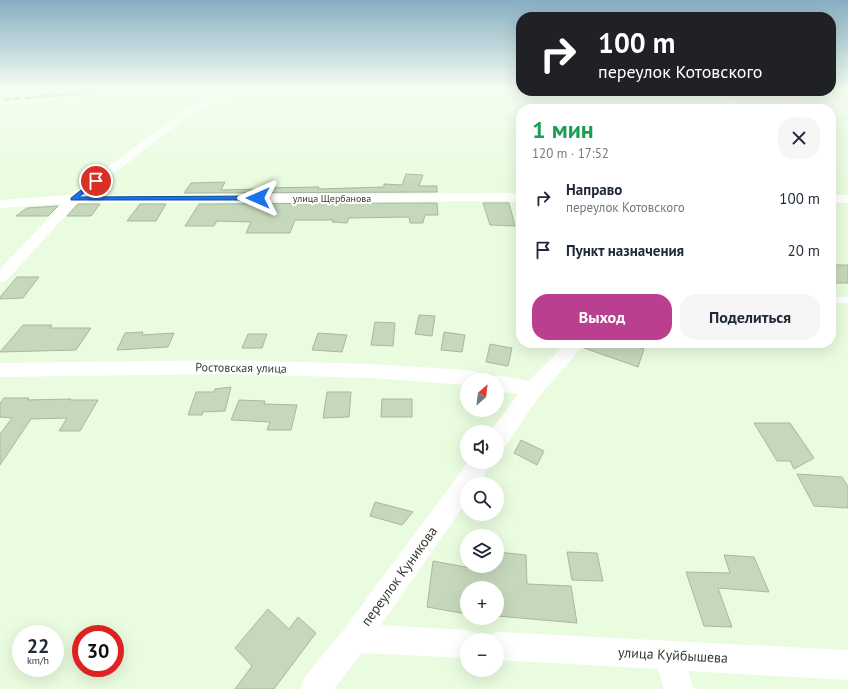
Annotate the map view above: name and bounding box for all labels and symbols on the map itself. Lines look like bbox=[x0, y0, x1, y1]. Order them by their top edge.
pin bbox=[79, 164, 113, 198]
position arrow bbox=[237, 177, 279, 219]
street label: улица Щербанова bbox=[293, 192, 371, 205]
street label: Ростовская улица bbox=[195, 359, 287, 376]
north arrow bbox=[460, 373, 504, 417]
street label: переулок Куникова bbox=[357, 523, 441, 629]
speed limit sign: 30 bbox=[72, 625, 124, 677]
street label: улица Куйбышева bbox=[618, 643, 729, 667]

